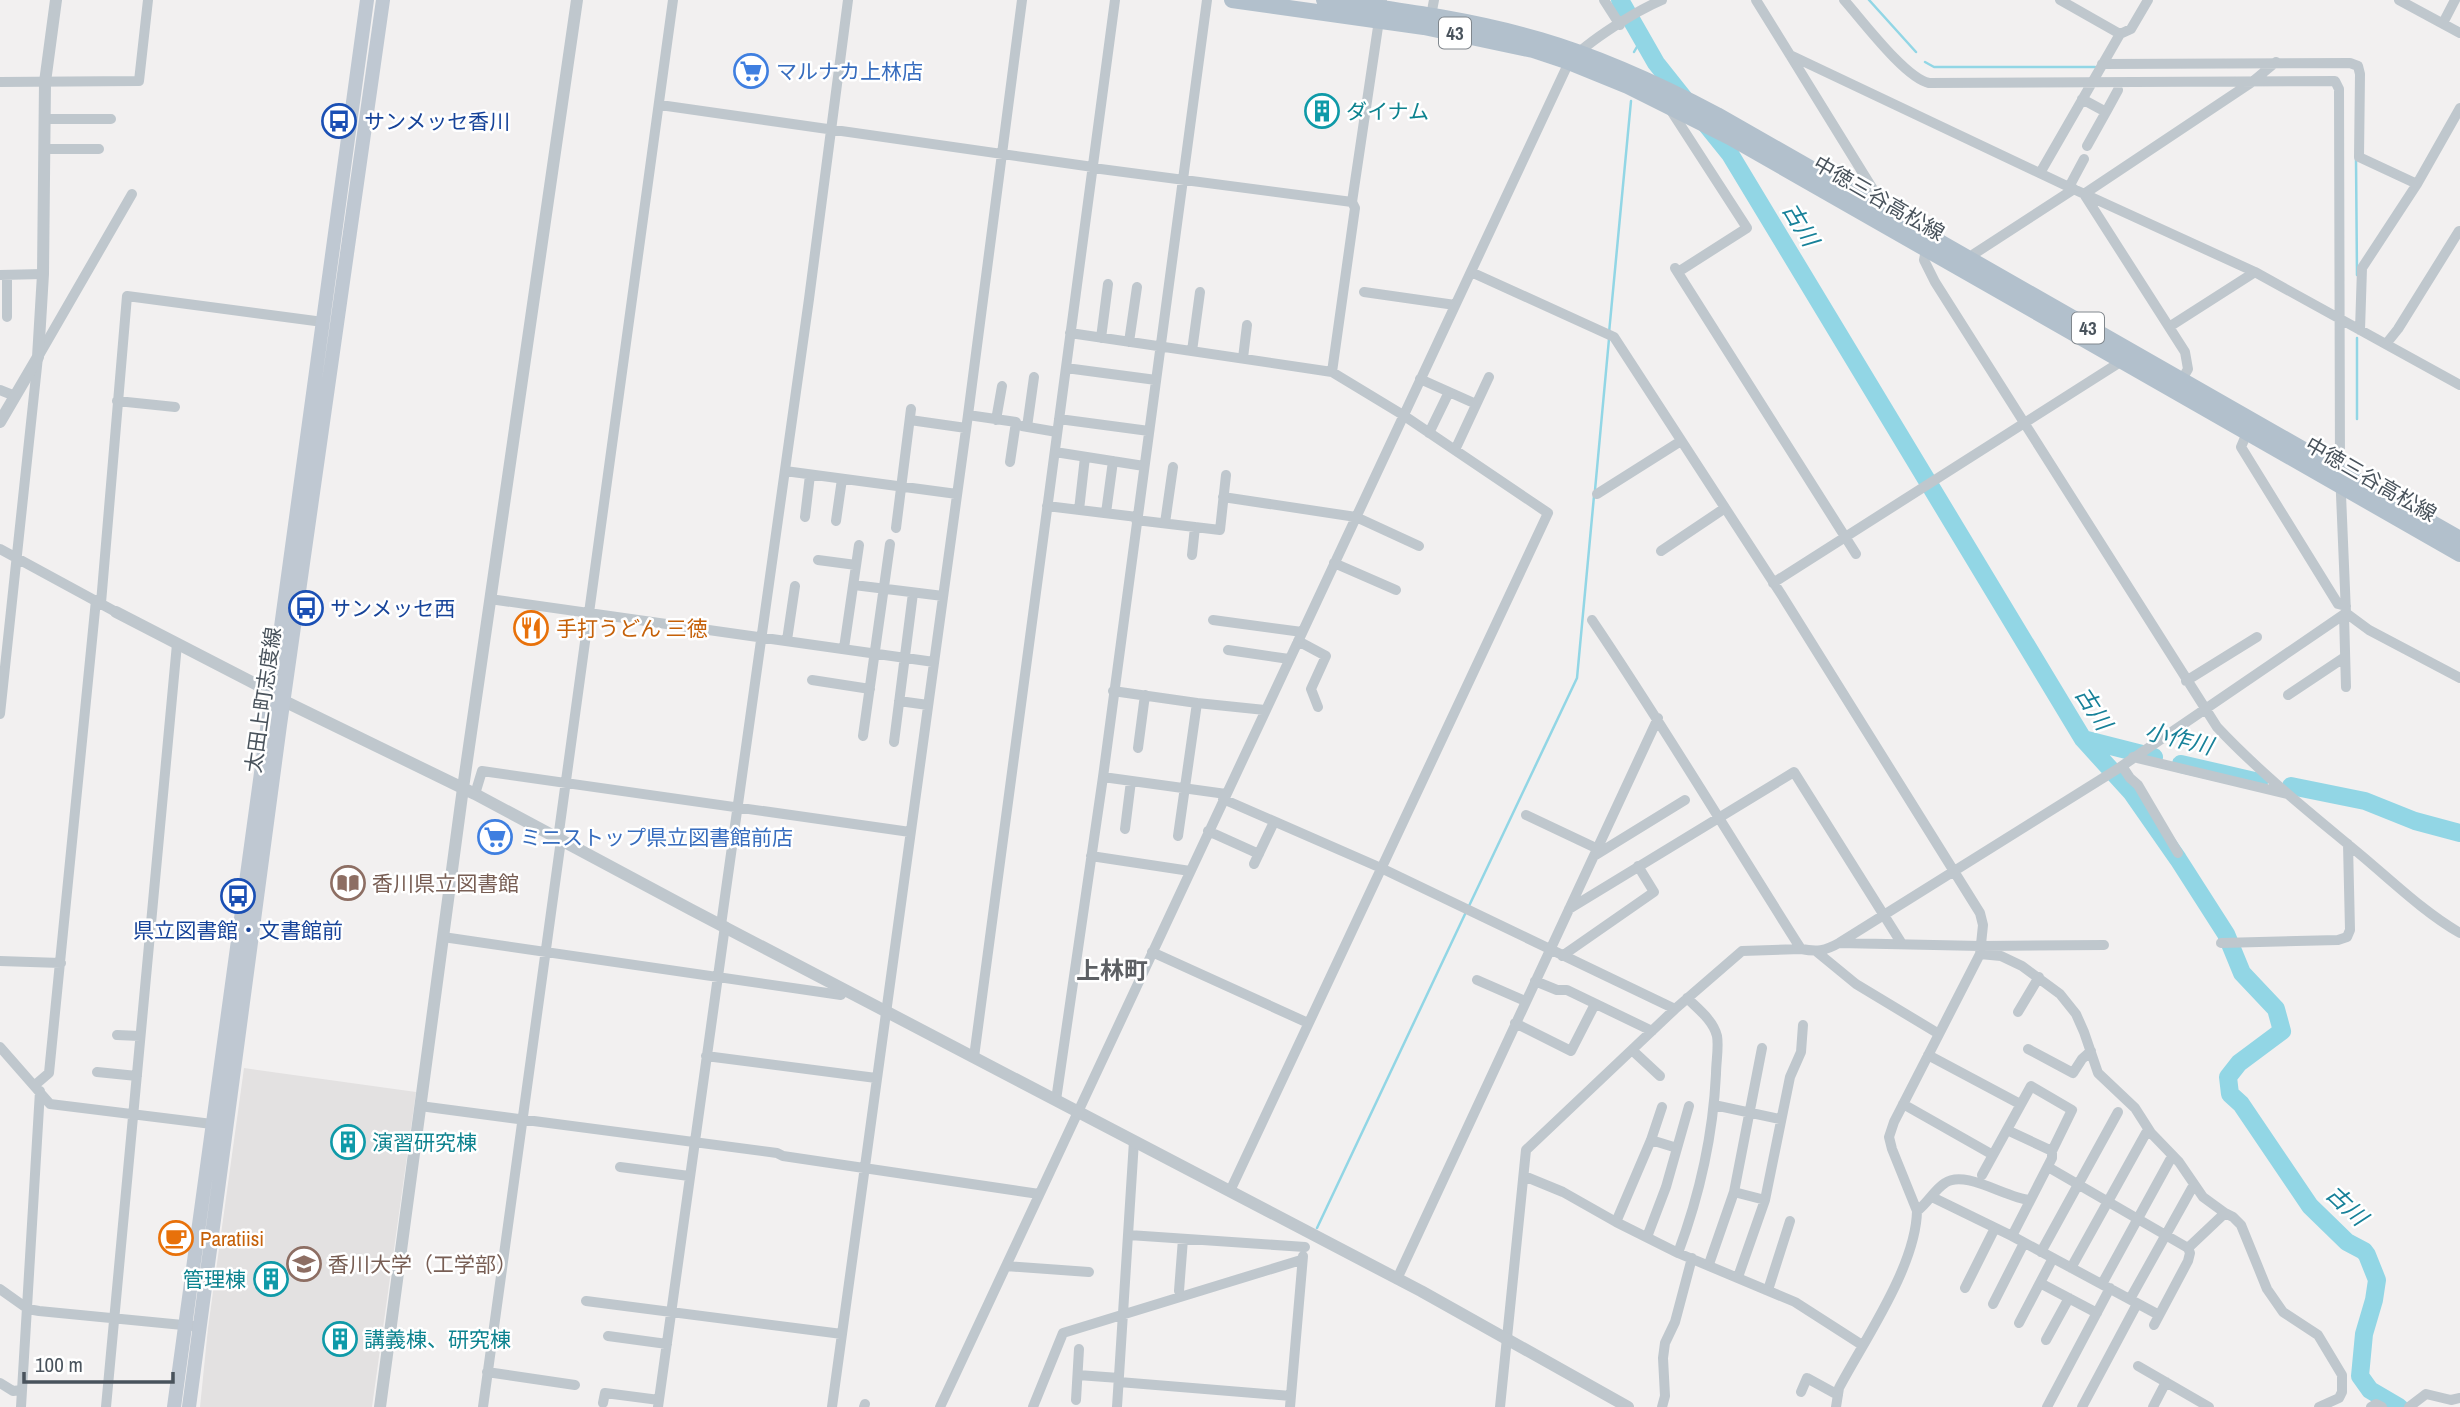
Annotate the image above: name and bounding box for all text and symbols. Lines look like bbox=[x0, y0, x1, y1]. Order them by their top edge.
road number: 43 bbox=[1439, 18, 1471, 48]
supermarket icon: マルナカ上林店 bbox=[732, 52, 770, 90]
place label: マルナカ上林店 bbox=[776, 57, 923, 86]
building icon: ダイナム bbox=[1303, 92, 1341, 130]
place label: ダイナム bbox=[1346, 97, 1429, 126]
bus stop icon: サンメッセ香川 bbox=[320, 102, 358, 140]
place label: サンメッセ香川 bbox=[364, 107, 510, 136]
street label: 中徳三谷高松線 bbox=[1808, 149, 1950, 247]
water label: 古川 bbox=[1776, 196, 1828, 254]
road number: 43 bbox=[2072, 312, 2104, 344]
street label: 中徳三谷高松線 bbox=[2300, 430, 2442, 528]
bus stop icon: サンメッセ西 bbox=[287, 589, 325, 627]
place label: サンメッセ西 bbox=[330, 594, 455, 623]
restaurant icon: 手打うどん 三徳 bbox=[512, 609, 550, 647]
place label: 手打うどん 三徳 bbox=[556, 614, 708, 643]
street label: 太田上町志度線 bbox=[238, 625, 288, 775]
water label: 古川 bbox=[2068, 680, 2121, 738]
water label: 小作川 bbox=[2142, 715, 2219, 762]
supermarket icon: ミニストップ県立図書館前店 bbox=[476, 818, 514, 856]
place label: ミニストップ県立図書館前店 bbox=[520, 823, 793, 852]
library icon: 香川県立図書館 bbox=[329, 864, 367, 902]
place label: 香川県立図書館 bbox=[372, 869, 519, 898]
bus stop icon: 県立図書館・文書館前 bbox=[219, 877, 257, 915]
place label: 県立図書館・文書館前 bbox=[133, 916, 343, 945]
district label: 上林町 bbox=[1076, 954, 1148, 986]
building icon: 演習研究棟 bbox=[329, 1123, 367, 1161]
place label: 演習研究棟 bbox=[372, 1128, 477, 1157]
water label: 古川 bbox=[2320, 1178, 2377, 1234]
cafe icon: Paratiisi bbox=[157, 1219, 195, 1257]
place label: Paratiisi bbox=[200, 1224, 264, 1253]
school or university icon: 香川大学（工学部） bbox=[285, 1245, 323, 1283]
place label: 香川大学（工学部） bbox=[328, 1250, 517, 1279]
building icon: 管理棟 bbox=[252, 1260, 290, 1298]
place label: 管理棟 bbox=[183, 1265, 246, 1294]
building icon: 講義棟、研究棟 bbox=[321, 1320, 359, 1358]
place label: 講義棟、研究棟 bbox=[364, 1325, 511, 1354]
scale bar bbox=[24, 1340, 173, 1384]
text: 100 m bbox=[35, 1350, 83, 1379]

